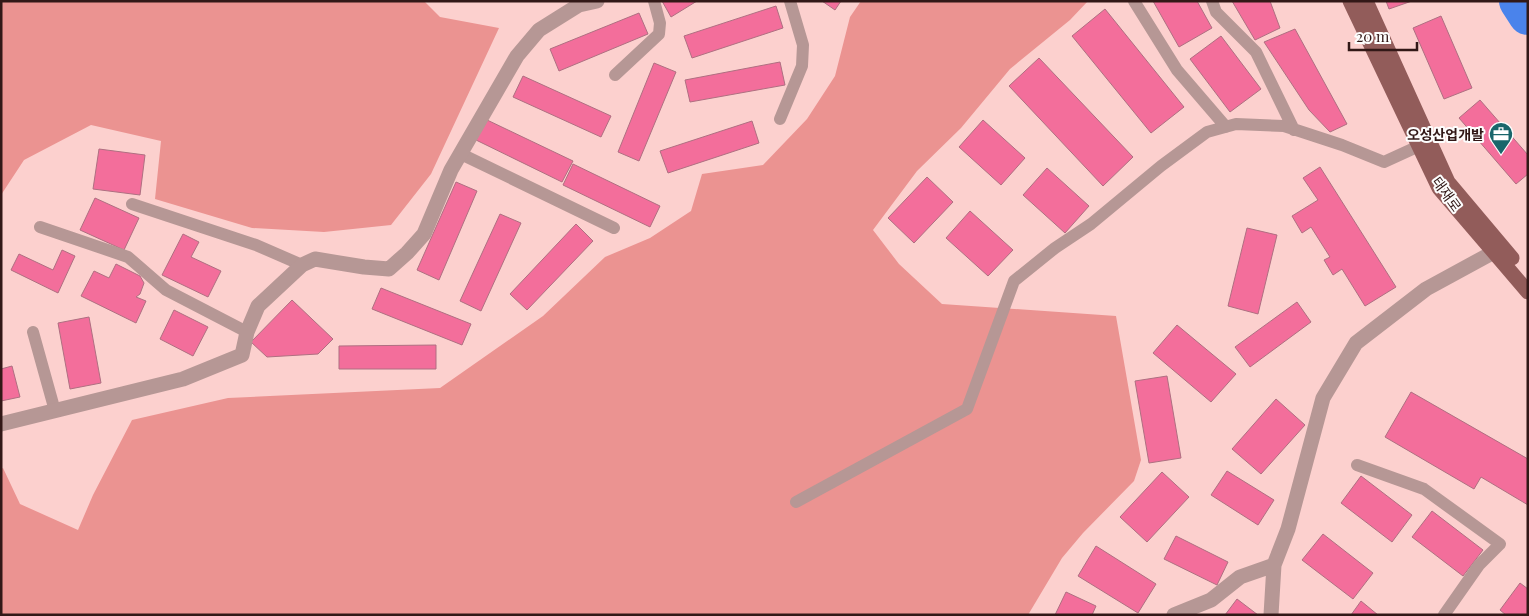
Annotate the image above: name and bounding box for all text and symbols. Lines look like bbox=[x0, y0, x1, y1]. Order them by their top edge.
scale bar bbox=[1349, 20, 1416, 52]
text: 20 m bbox=[1356, 26, 1390, 46]
office icon: 오성산업개발 bbox=[1488, 121, 1514, 155]
place label: 오성산업개발 bbox=[1407, 125, 1484, 144]
street label: 태재로 bbox=[1428, 173, 1466, 215]

